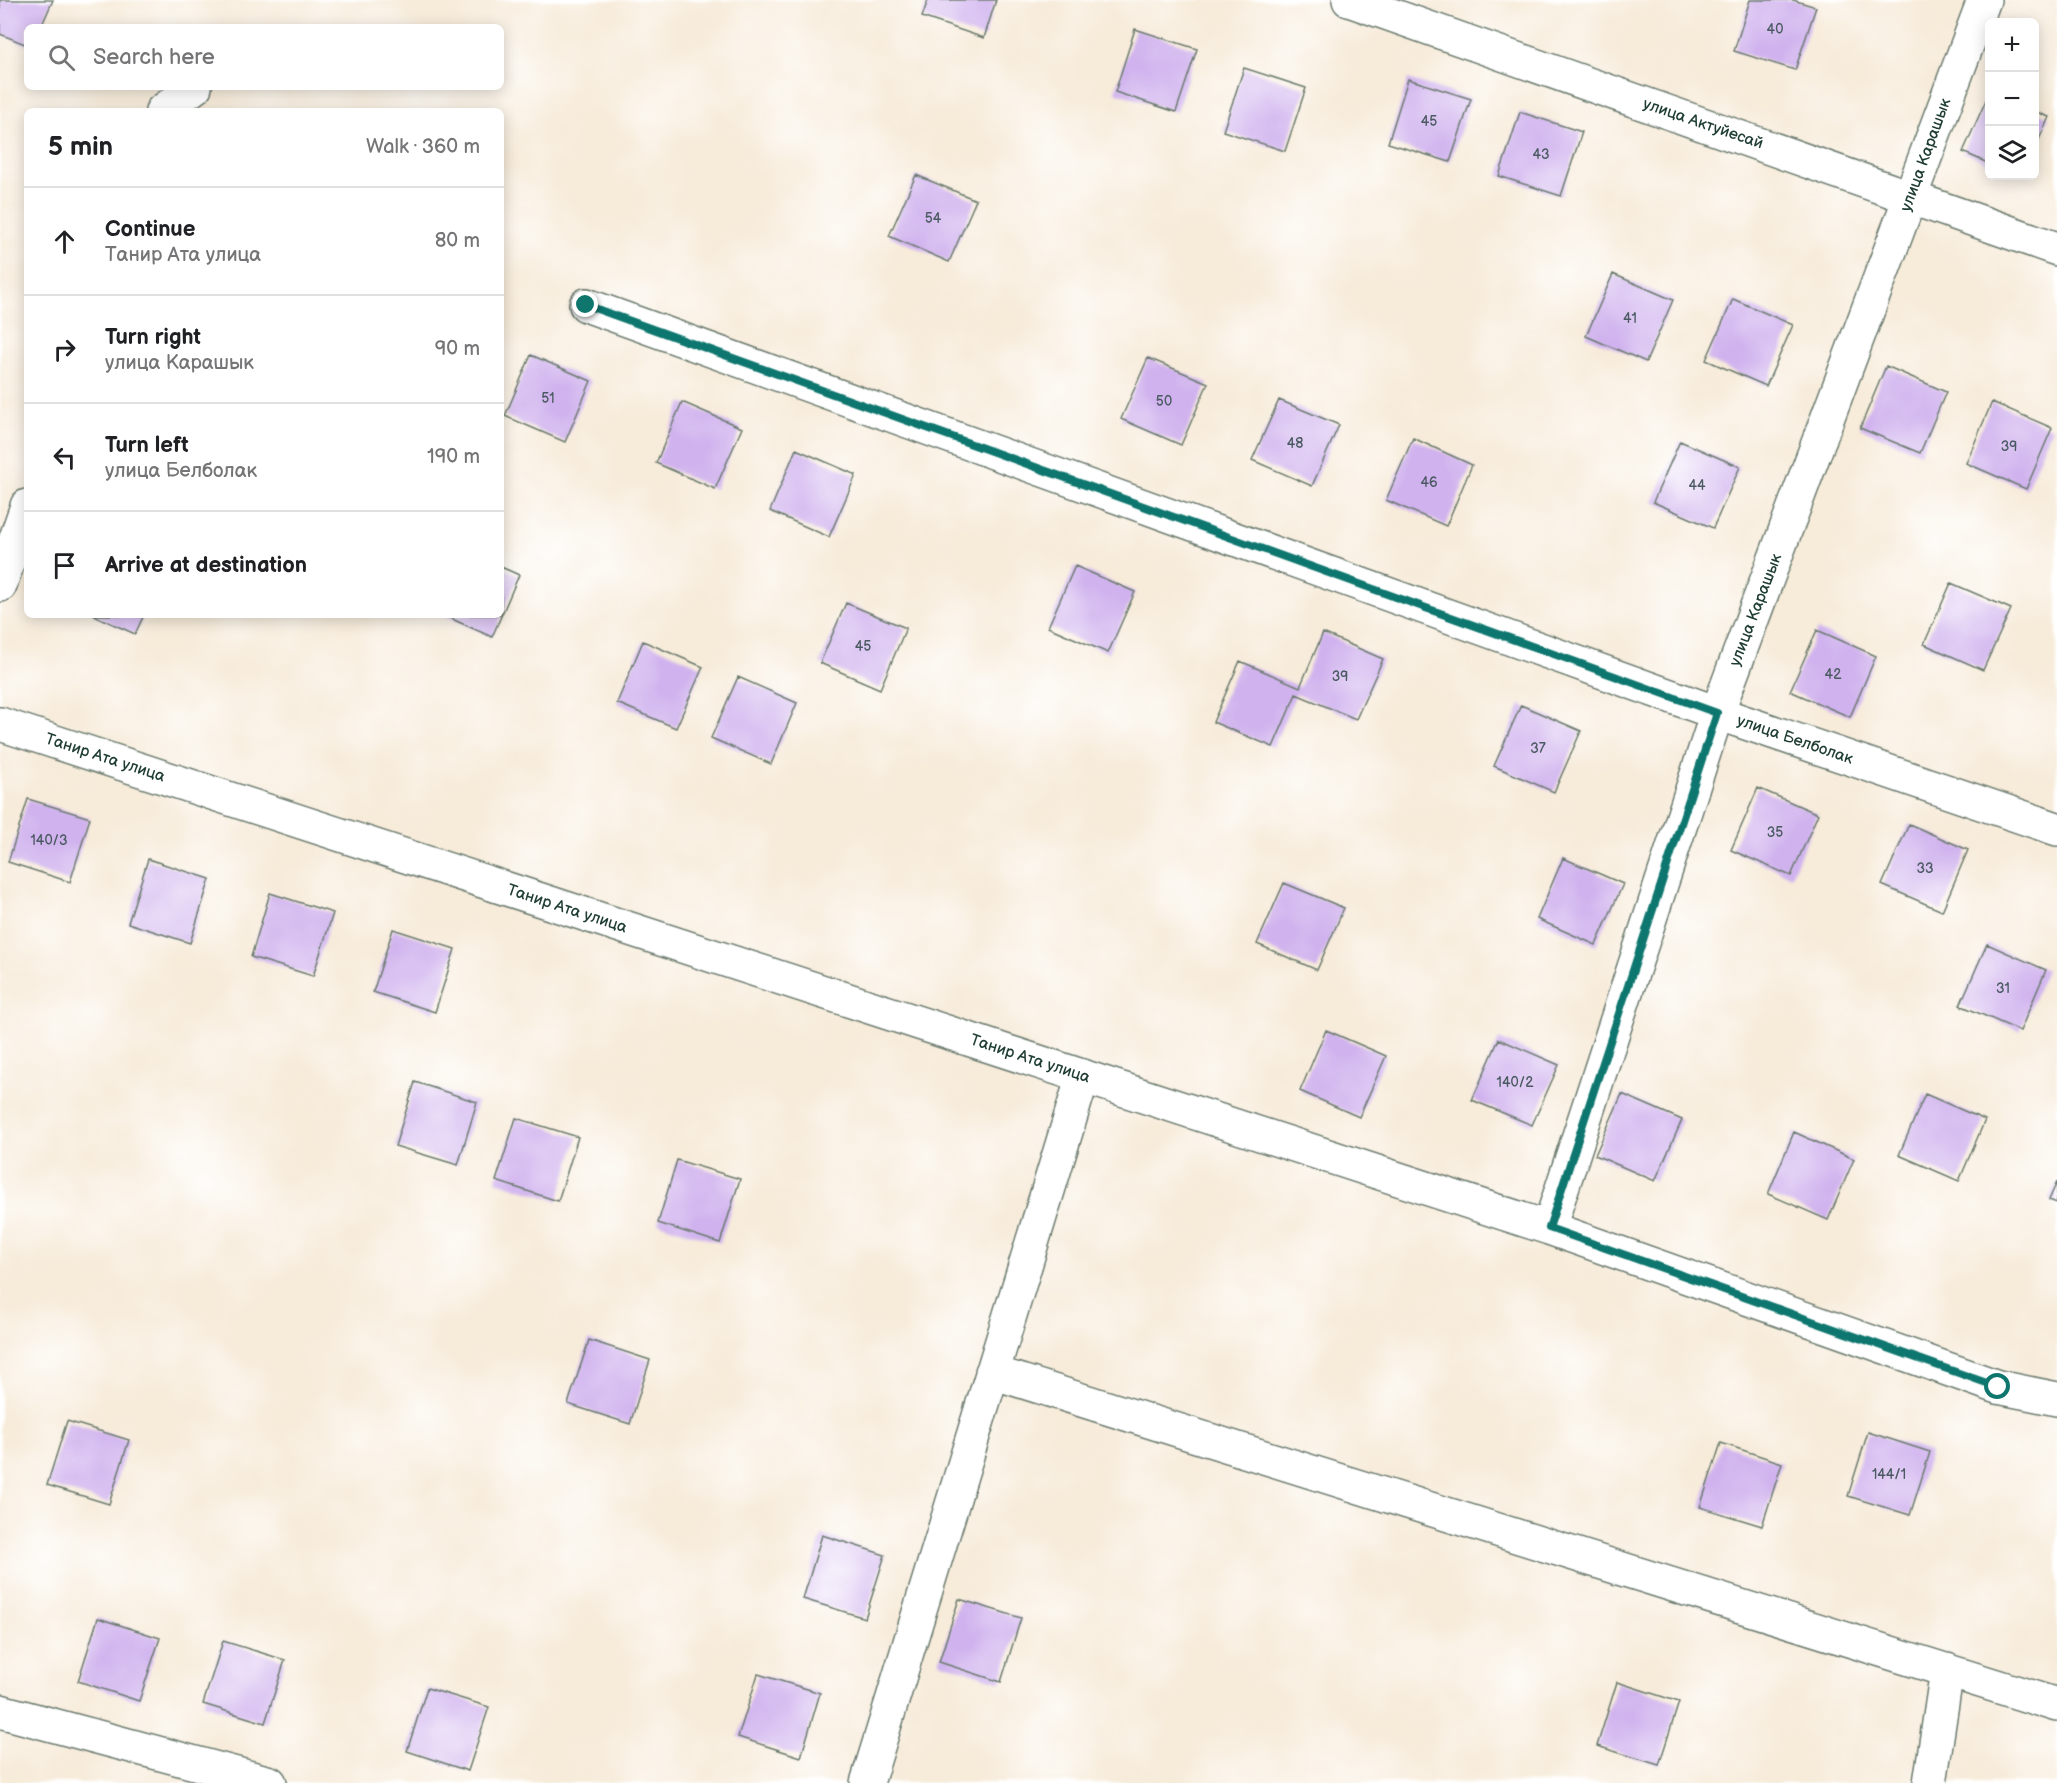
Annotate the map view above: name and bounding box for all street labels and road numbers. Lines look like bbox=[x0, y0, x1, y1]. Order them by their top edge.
street label: улица Актуйесай bbox=[1640, 94, 1766, 154]
street label: улица Карашык bbox=[1897, 95, 1955, 214]
street label: улица Карашык bbox=[1726, 550, 1786, 669]
street label: улица Белболак bbox=[1734, 711, 1856, 769]
street label: Танир Ата улица bbox=[43, 730, 168, 787]
street label: Танир Ата улица bbox=[505, 881, 630, 938]
street label: Танир Ата улица bbox=[968, 1031, 1093, 1088]

